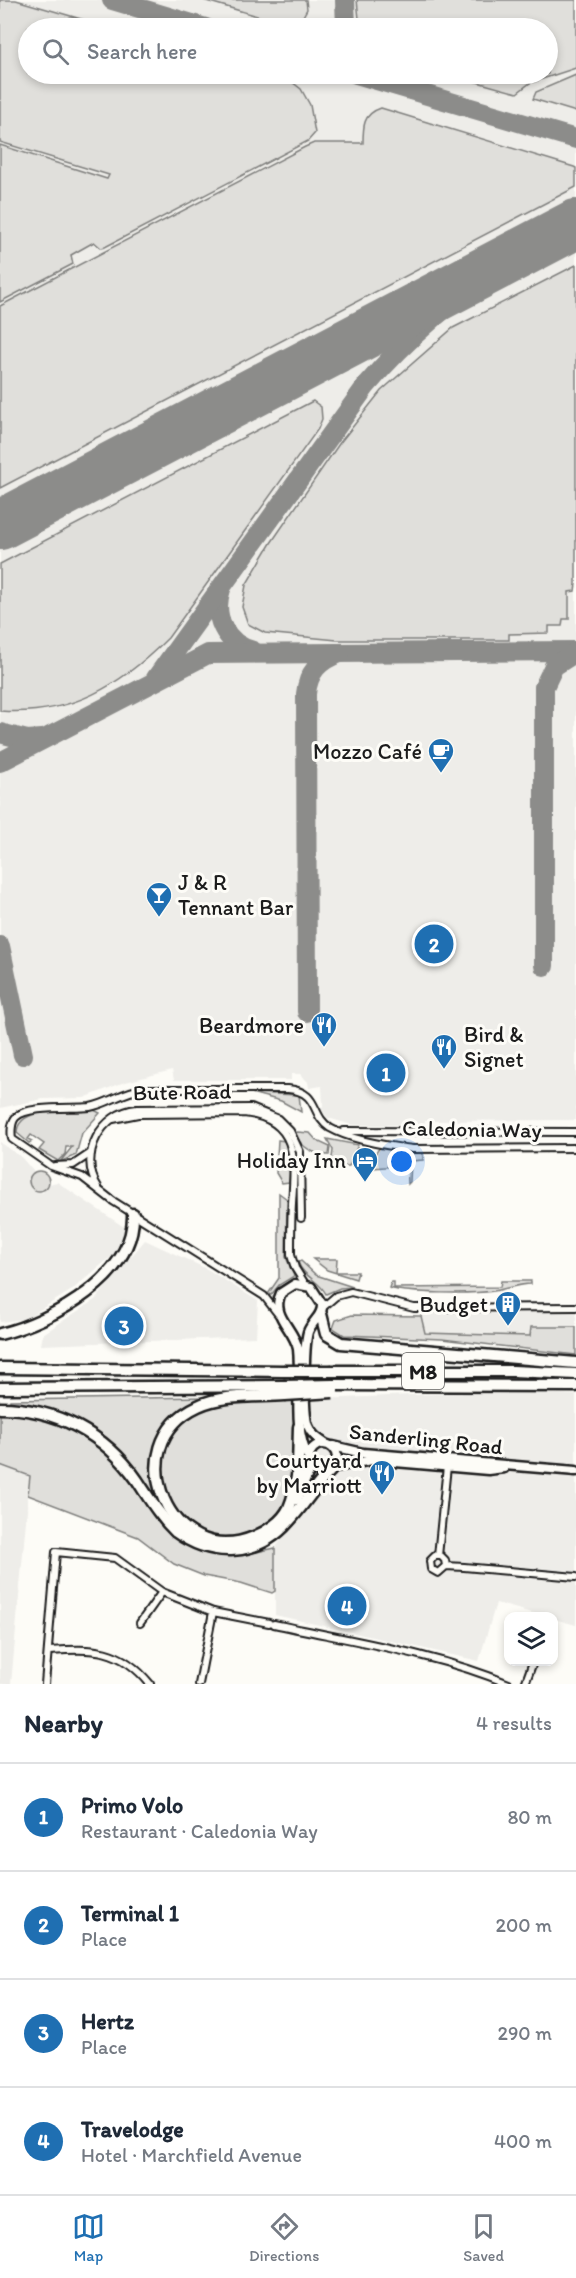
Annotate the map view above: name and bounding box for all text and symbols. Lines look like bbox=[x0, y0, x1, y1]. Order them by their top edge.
search box bbox=[18, 18, 558, 84]
icon: search bbox=[39, 35, 72, 68]
text: Search here bbox=[87, 38, 197, 65]
cafe icon: Mozzo Café bbox=[426, 736, 456, 774]
place label: Mozzo Café bbox=[313, 738, 422, 765]
place label: J & R Tennant Bar bbox=[178, 869, 294, 921]
bar icon: J & R Tennant Bar bbox=[144, 880, 174, 918]
pin: 2 bbox=[414, 922, 454, 966]
restaurant icon: Beardmore bbox=[309, 1010, 339, 1048]
place label: Beardmore bbox=[199, 1012, 304, 1039]
place label: Bird & Signet bbox=[464, 1021, 524, 1073]
restaurant icon: Bird & Signet bbox=[429, 1032, 459, 1070]
pin: 1 bbox=[366, 1050, 406, 1096]
street label: Bute Road bbox=[133, 1078, 232, 1106]
street label: Caledonia Way bbox=[402, 1114, 543, 1144]
hotel icon: Holiday Inn bbox=[350, 1145, 380, 1183]
place label: Holiday Inn bbox=[237, 1147, 346, 1174]
your location bbox=[387, 1147, 416, 1176]
building icon: Budget bbox=[493, 1289, 523, 1327]
place label: Budget bbox=[420, 1291, 488, 1318]
pin: 3 bbox=[104, 1304, 144, 1348]
road number: M8 bbox=[402, 1353, 444, 1389]
street label: Sanderling Road bbox=[348, 1418, 504, 1460]
place label: Courtyard by Marriott bbox=[257, 1447, 362, 1499]
restaurant icon: Courtyard by Marriott bbox=[367, 1458, 397, 1496]
pin: 4 bbox=[328, 1584, 366, 1628]
map controls bbox=[504, 1612, 558, 1666]
button: layers bbox=[504, 1612, 558, 1666]
text: Nearby bbox=[24, 1707, 103, 1739]
text: 4 results bbox=[476, 1711, 552, 1735]
text: Primo Volo bbox=[81, 1792, 183, 1819]
text: 1 bbox=[39, 1805, 48, 1829]
text: 80 m bbox=[507, 1805, 552, 1829]
text: Restaurant · Caledonia Way bbox=[81, 1819, 318, 1843]
text: Terminal 1 bbox=[81, 1900, 179, 1927]
text: 2 bbox=[38, 1913, 49, 1937]
text: 200 m bbox=[496, 1913, 552, 1937]
text: Place bbox=[81, 1927, 127, 1951]
text: Hertz bbox=[81, 2008, 134, 2035]
text: 3 bbox=[38, 2021, 49, 2045]
text: 290 m bbox=[497, 2021, 552, 2045]
text: Place bbox=[81, 2035, 127, 2059]
text: Travelodge bbox=[81, 2116, 184, 2143]
text: 4 bbox=[37, 2129, 50, 2153]
text: 400 m bbox=[494, 2129, 552, 2153]
text: Hotel · Marchfield Avenue bbox=[81, 2143, 302, 2167]
tab: Map bbox=[72, 2210, 105, 2265]
tab: Directions bbox=[249, 2210, 319, 2265]
tab: Saved bbox=[463, 2210, 504, 2265]

